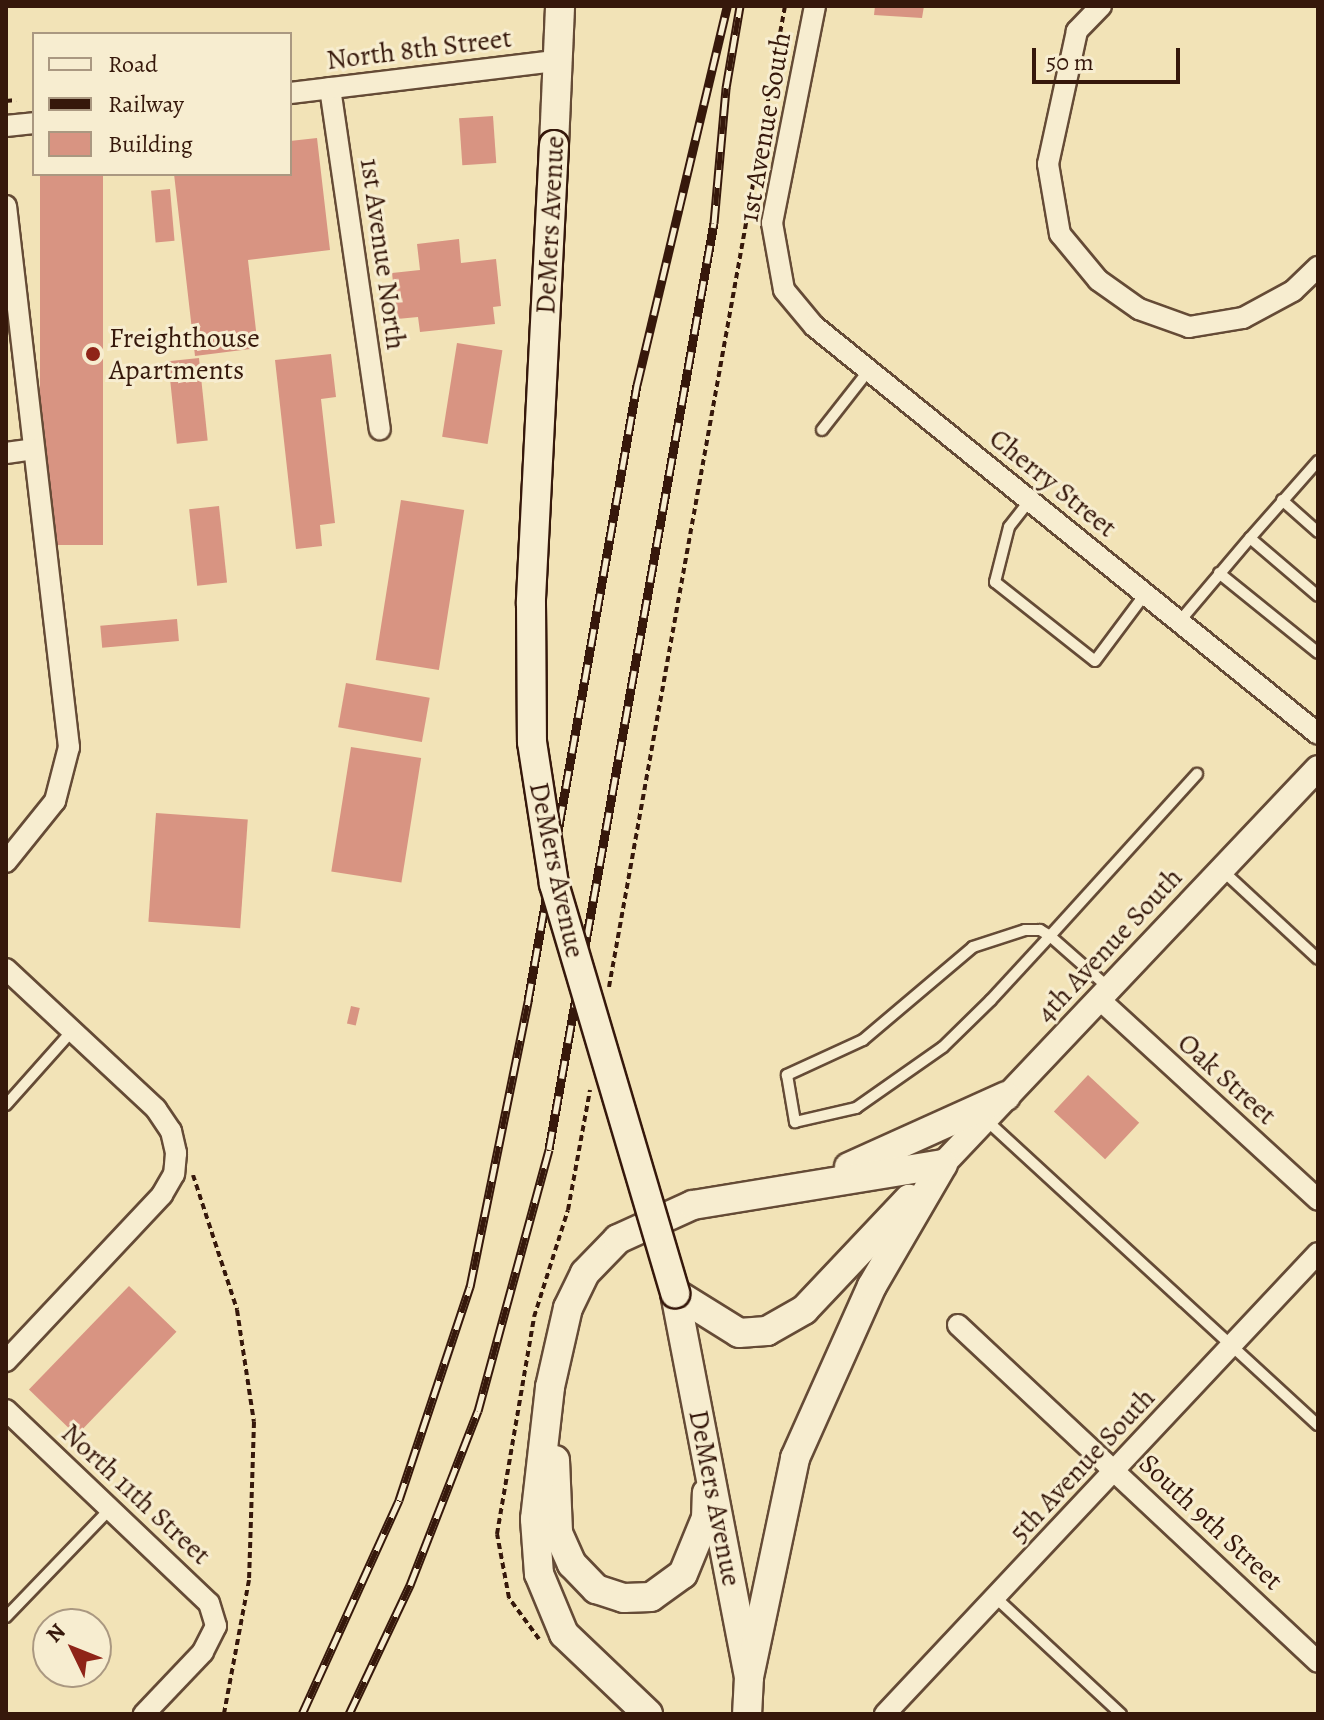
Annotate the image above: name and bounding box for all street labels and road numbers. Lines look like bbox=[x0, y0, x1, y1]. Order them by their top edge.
street label: North 8th Street bbox=[325, 21, 513, 77]
street label: 1st Avenue South bbox=[732, 29, 798, 225]
street label: DeMers Avenue bbox=[529, 135, 571, 315]
street label: 1st Avenue North bbox=[353, 156, 413, 352]
street label: Cherry Street bbox=[983, 422, 1123, 544]
street label: DeMers Avenue bbox=[522, 779, 592, 961]
street label: 4th Avenue South bbox=[1029, 861, 1189, 1029]
street label: Oak Street bbox=[1171, 1026, 1283, 1132]
street label: 5th Avenue South bbox=[1002, 1381, 1162, 1549]
street label: DeMers Avenue bbox=[681, 1407, 749, 1589]
street label: North 11th Street bbox=[54, 1416, 218, 1572]
street label: South 9th Street bbox=[1132, 1447, 1290, 1597]

